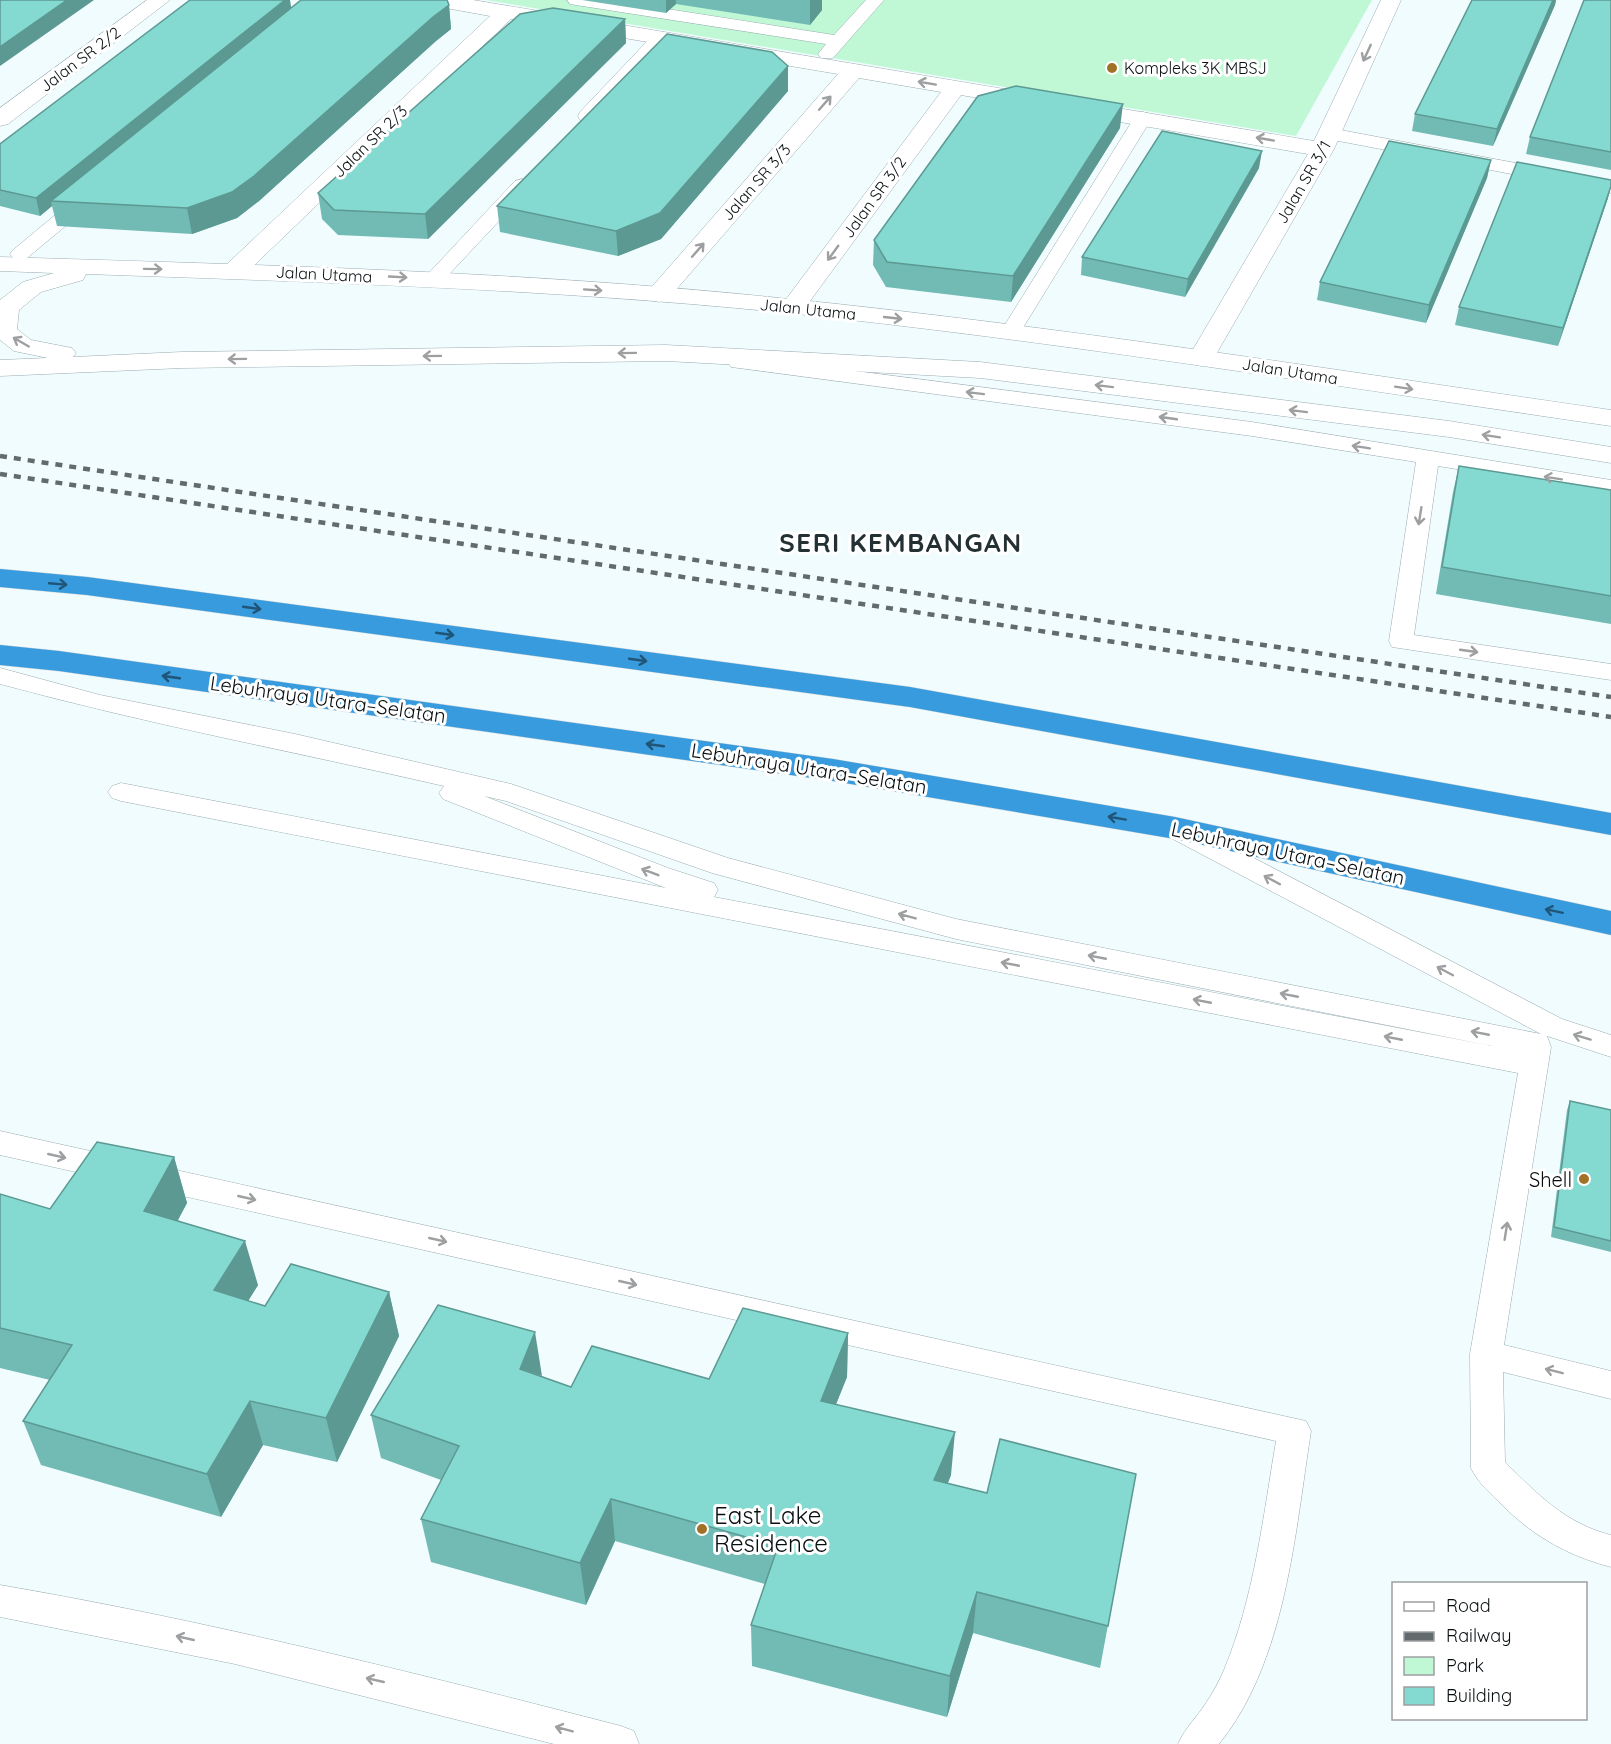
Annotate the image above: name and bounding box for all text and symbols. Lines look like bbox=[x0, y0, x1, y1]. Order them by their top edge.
street label: Jalan SR 2/2 bbox=[36, 22, 124, 96]
one-way arrow bbox=[1361, 44, 1372, 62]
place label: Kompleks 3K MBSJ bbox=[1124, 58, 1267, 78]
marker: Kompleks 3K MBSJ bbox=[1105, 61, 1119, 75]
one-way arrow bbox=[918, 77, 938, 88]
one-way arrow bbox=[818, 96, 832, 111]
street label: Jalan SR 2/3 bbox=[329, 101, 411, 181]
one-way arrow bbox=[1255, 133, 1275, 144]
street label: Jalan SR 3/1 bbox=[1271, 137, 1335, 227]
street label: Jalan SR 3/3 bbox=[717, 140, 795, 224]
street label: Jalan SR 3/2 bbox=[838, 152, 910, 242]
one-way arrow bbox=[691, 243, 705, 258]
one-way arrow bbox=[827, 244, 840, 260]
street label: Jalan Utama bbox=[275, 261, 373, 287]
one-way arrow bbox=[142, 263, 162, 275]
one-way arrow bbox=[388, 272, 408, 283]
one-way arrow bbox=[582, 285, 602, 296]
street label: Jalan Utama bbox=[759, 294, 857, 324]
one-way arrow bbox=[883, 313, 902, 324]
one-way arrow bbox=[13, 336, 30, 348]
one-way arrow bbox=[617, 348, 637, 359]
one-way arrow bbox=[422, 351, 442, 362]
one-way arrow bbox=[227, 354, 247, 365]
street label: Jalan Utama bbox=[1241, 354, 1339, 388]
one-way arrow bbox=[1095, 381, 1115, 392]
one-way arrow bbox=[1394, 383, 1414, 394]
one-way arrow bbox=[965, 387, 985, 398]
one-way arrow bbox=[1288, 405, 1308, 416]
one-way arrow bbox=[1158, 413, 1178, 424]
one-way arrow bbox=[1482, 430, 1501, 441]
one-way arrow bbox=[1351, 441, 1371, 452]
one-way arrow bbox=[1544, 472, 1564, 483]
one-way arrow bbox=[1414, 506, 1425, 525]
district label: SERI KEMBANGAN bbox=[779, 526, 1023, 559]
one-way arrow bbox=[48, 579, 68, 590]
one-way arrow bbox=[241, 603, 261, 614]
one-way arrow bbox=[435, 629, 454, 640]
one-way arrow bbox=[1458, 645, 1478, 656]
one-way arrow bbox=[628, 655, 648, 666]
street label: Lebuhraya Utara–Selatan bbox=[208, 670, 448, 728]
one-way arrow bbox=[161, 671, 181, 682]
street label: Lebuhraya Utara–Selatan bbox=[690, 737, 928, 799]
one-way arrow bbox=[646, 739, 665, 750]
one-way arrow bbox=[1108, 812, 1128, 823]
street label: Lebuhraya Utara–Selatan bbox=[1169, 816, 1407, 890]
one-way arrow bbox=[641, 865, 660, 876]
one-way arrow bbox=[1264, 873, 1282, 885]
one-way arrow bbox=[1545, 905, 1564, 916]
one-way arrow bbox=[898, 910, 917, 921]
one-way arrow bbox=[1088, 951, 1108, 962]
one-way arrow bbox=[1001, 958, 1020, 969]
one-way arrow bbox=[1437, 965, 1454, 977]
one-way arrow bbox=[1279, 989, 1299, 1000]
one-way arrow bbox=[1192, 995, 1212, 1006]
one-way arrow bbox=[1471, 1027, 1490, 1038]
one-way arrow bbox=[1573, 1030, 1592, 1041]
one-way arrow bbox=[1384, 1032, 1403, 1043]
one-way arrow bbox=[47, 1150, 66, 1162]
place label: Shell bbox=[1529, 1167, 1572, 1192]
marker: Shell bbox=[1577, 1172, 1591, 1186]
one-way arrow bbox=[237, 1193, 257, 1204]
one-way arrow bbox=[1501, 1222, 1512, 1241]
one-way arrow bbox=[428, 1235, 447, 1247]
one-way arrow bbox=[618, 1277, 637, 1289]
one-way arrow bbox=[1545, 1365, 1564, 1377]
place label: East Lake Residence bbox=[714, 1500, 828, 1558]
marker: East Lake Residence bbox=[695, 1522, 709, 1536]
legend bbox=[1392, 1582, 1587, 1720]
text: Road bbox=[1446, 1594, 1491, 1617]
text: Railway bbox=[1446, 1624, 1512, 1647]
one-way arrow bbox=[176, 1631, 195, 1643]
text: Park bbox=[1446, 1654, 1484, 1677]
one-way arrow bbox=[366, 1674, 385, 1686]
text: Building bbox=[1446, 1684, 1512, 1707]
one-way arrow bbox=[555, 1723, 574, 1734]

